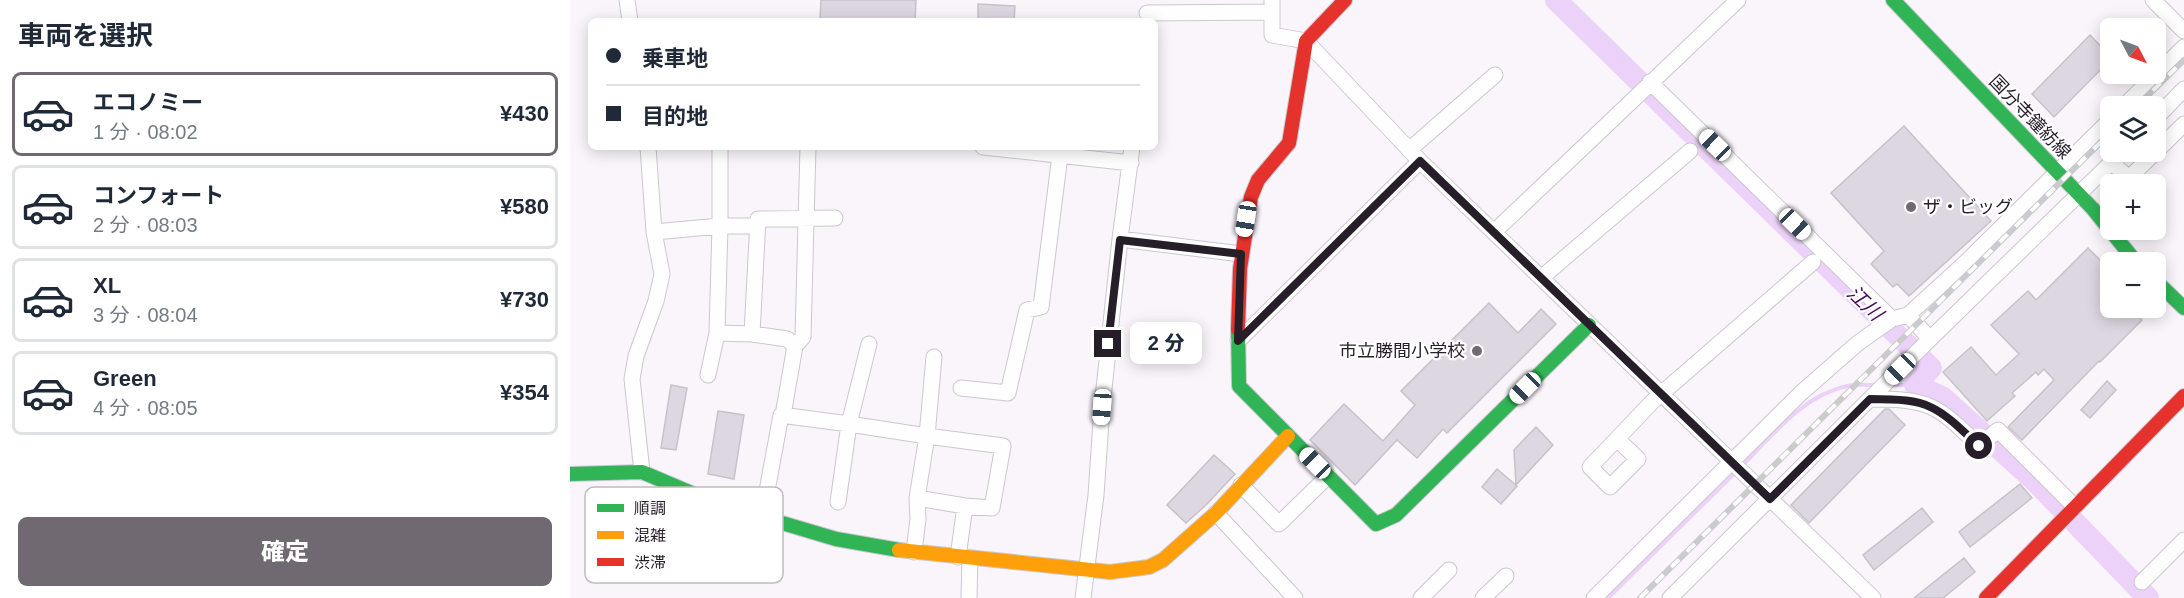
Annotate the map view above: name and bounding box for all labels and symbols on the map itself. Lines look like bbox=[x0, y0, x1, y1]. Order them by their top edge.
north arrow bbox=[2100, 18, 2166, 84]
street label: 国分寺鐘紡線 bbox=[1985, 71, 2075, 163]
car bbox=[1696, 126, 1734, 164]
place label: ザ・ビッグ bbox=[1923, 197, 2013, 217]
car bbox=[1234, 200, 1258, 238]
marker: ザ・ビッグ bbox=[1904, 200, 1918, 214]
car bbox=[1776, 205, 1814, 243]
water label: 江川 bbox=[1843, 281, 1888, 326]
callout: 2 分 bbox=[1129, 323, 1201, 365]
route end bbox=[1094, 330, 1121, 357]
place label: 市立勝間小学校 bbox=[1339, 341, 1465, 361]
marker: 市立勝間小学校 bbox=[1470, 344, 1484, 358]
car bbox=[1881, 350, 1919, 388]
car bbox=[1506, 369, 1544, 407]
car bbox=[1092, 388, 1112, 426]
route start bbox=[1965, 432, 1992, 459]
car bbox=[1296, 444, 1334, 482]
legend bbox=[585, 487, 783, 583]
text: 順調 bbox=[634, 500, 666, 517]
text: 混雑 bbox=[634, 527, 666, 544]
text: 渋滞 bbox=[634, 554, 666, 571]

